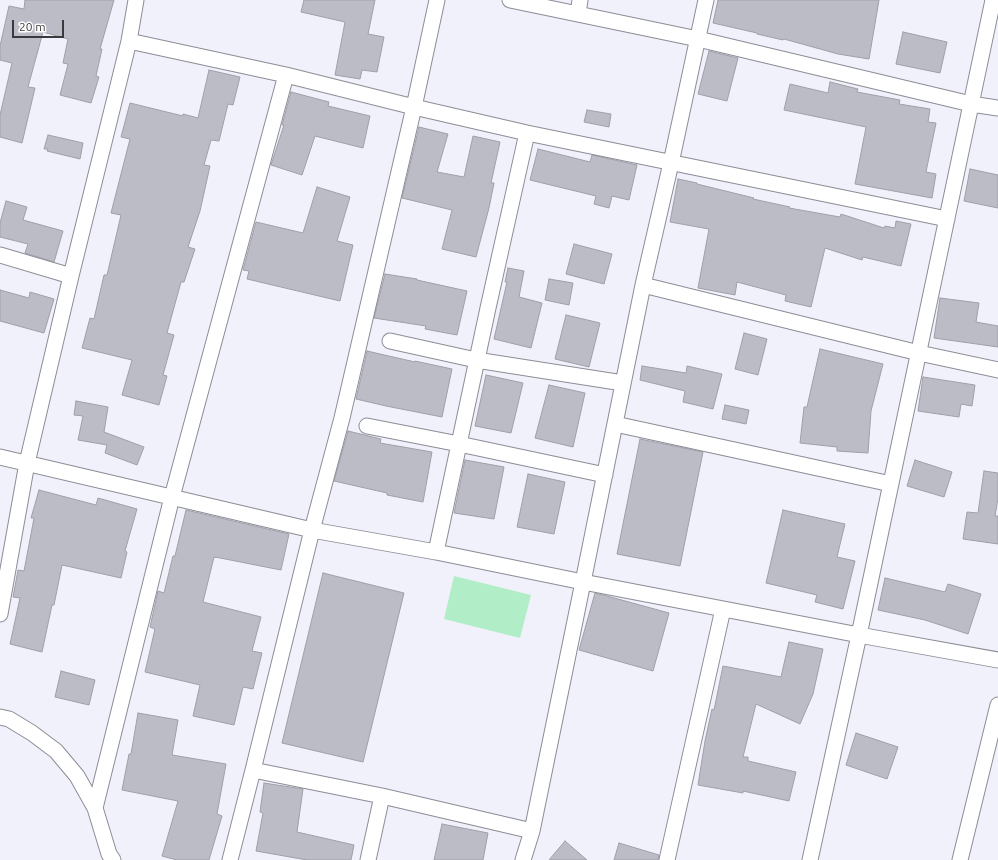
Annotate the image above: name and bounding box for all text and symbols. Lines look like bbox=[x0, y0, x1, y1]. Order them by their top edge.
scale bar bbox=[14, 12, 66, 38]
text: 20 m bbox=[19, 20, 46, 33]

